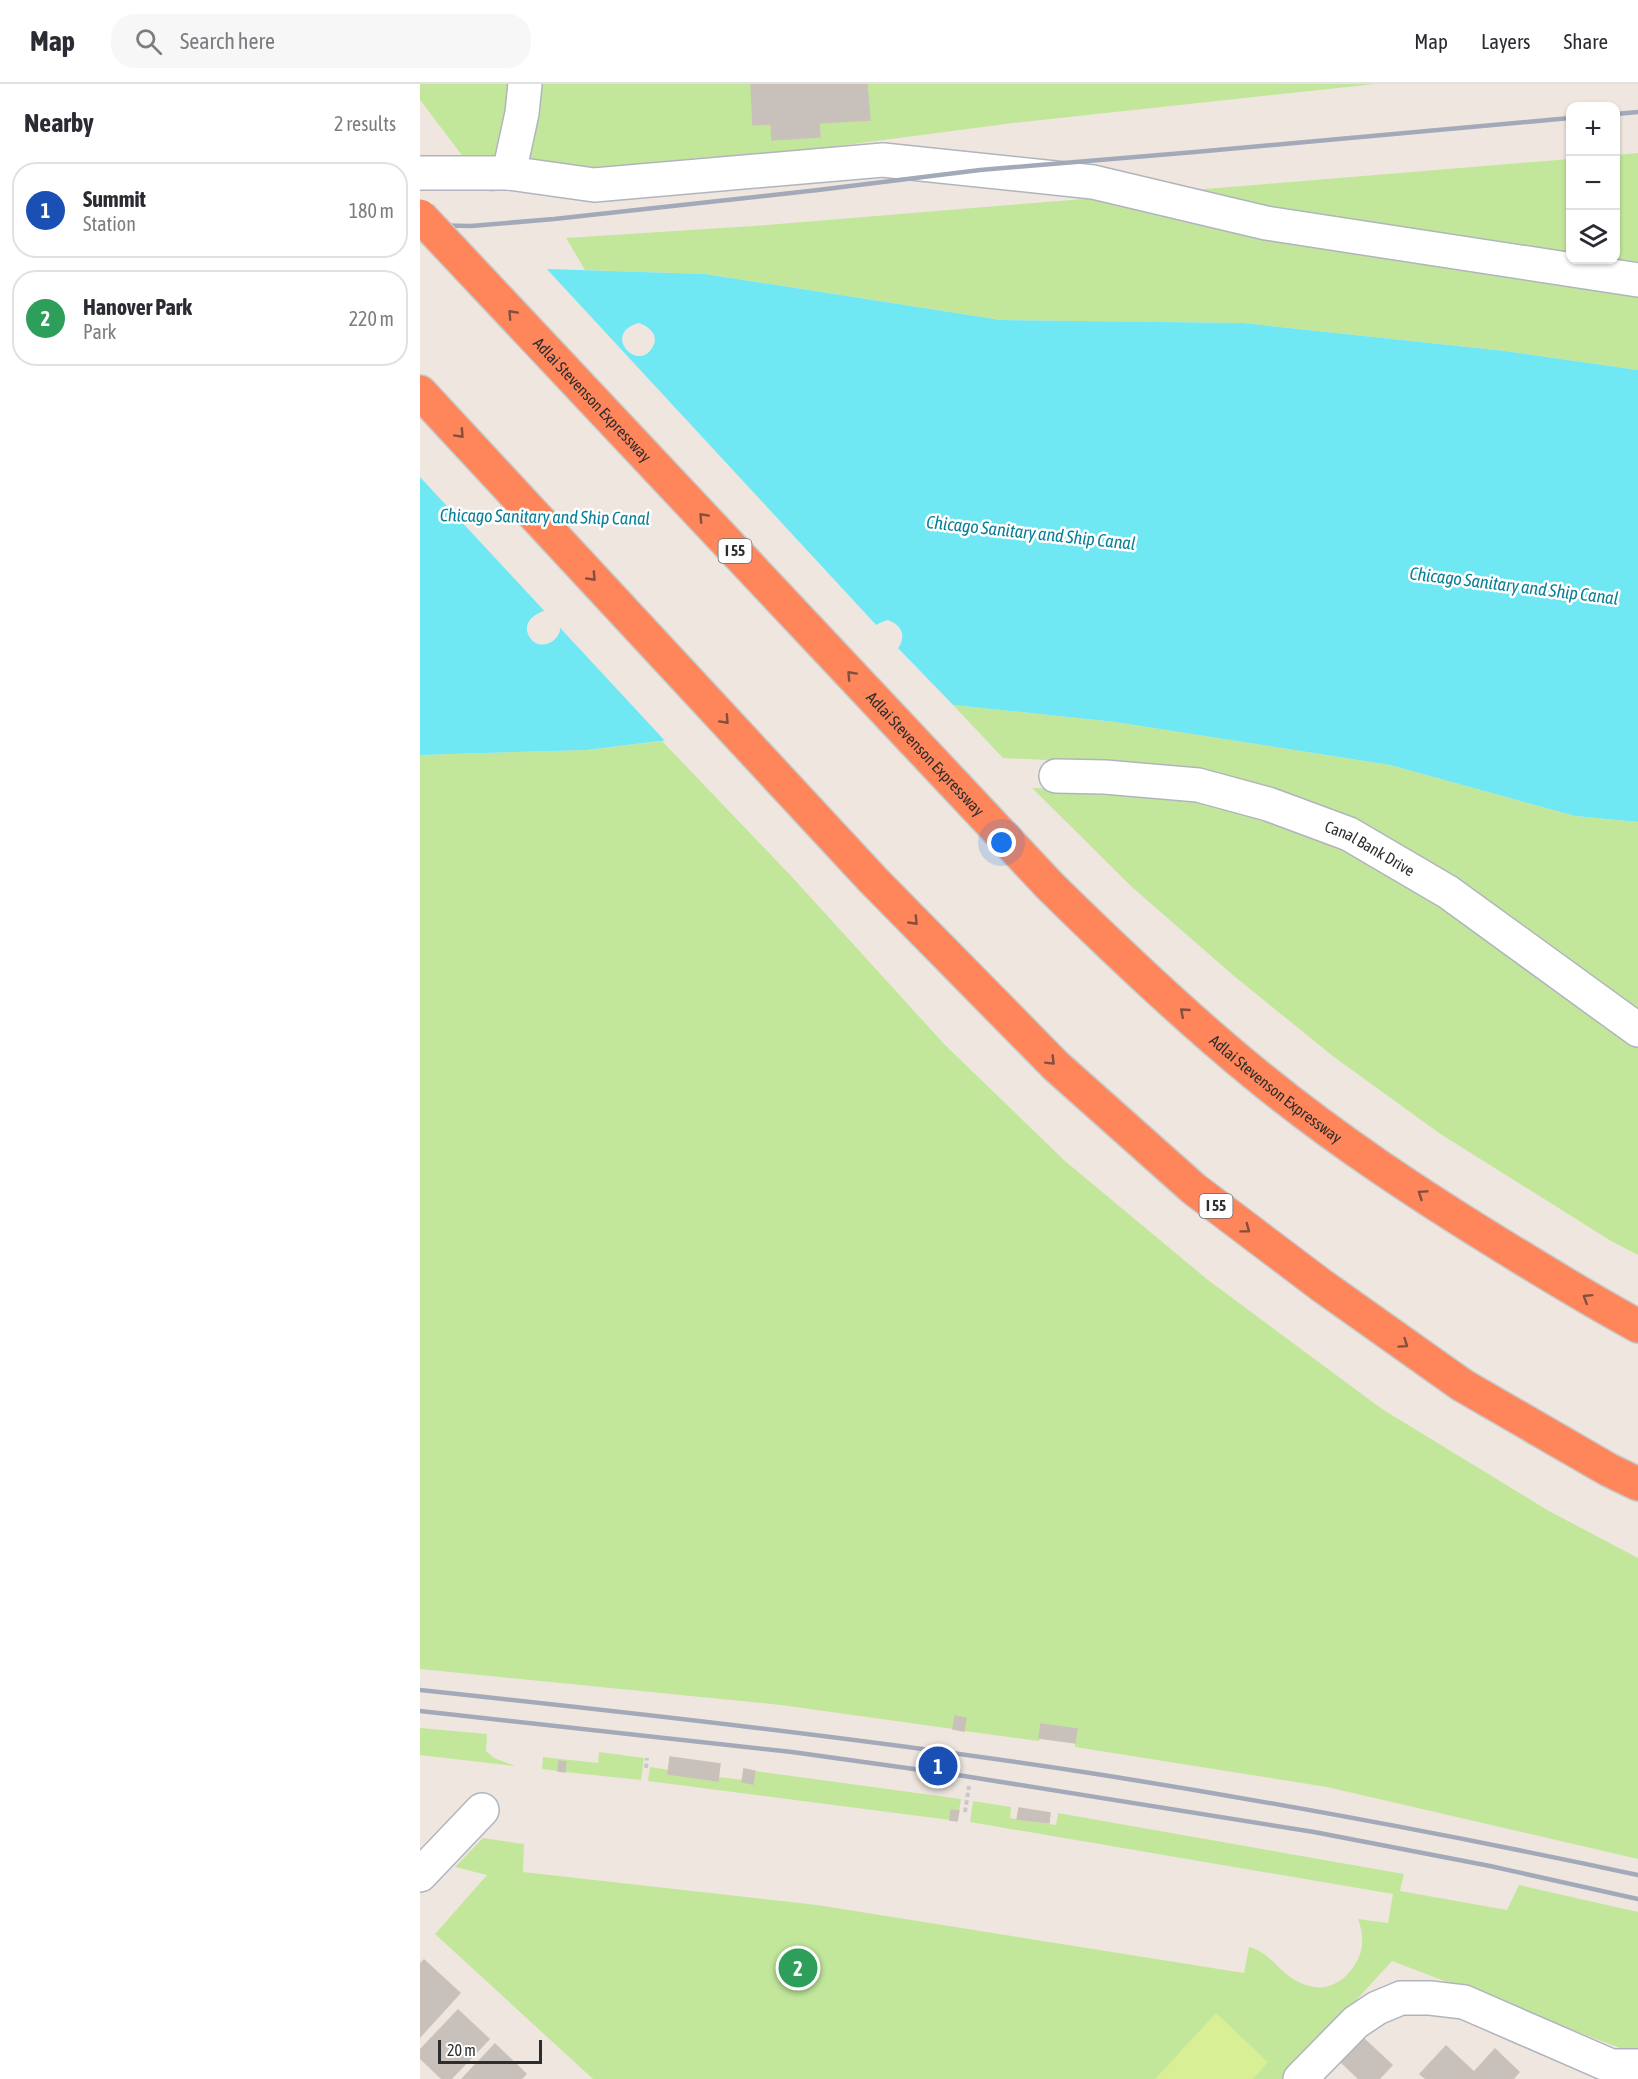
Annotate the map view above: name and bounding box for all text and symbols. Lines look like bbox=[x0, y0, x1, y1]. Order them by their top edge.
search box bbox=[111, 14, 531, 68]
text: Map bbox=[30, 25, 75, 57]
icon: search bbox=[132, 25, 165, 58]
text: Search here bbox=[180, 28, 275, 54]
text: Map bbox=[1414, 29, 1448, 53]
text: Layers bbox=[1481, 29, 1531, 53]
text: Share bbox=[1564, 29, 1608, 53]
map controls bbox=[1566, 102, 1620, 264]
button: + bbox=[1566, 102, 1620, 156]
text: Nearby bbox=[24, 108, 94, 138]
text: 2 results bbox=[334, 112, 396, 135]
button: − bbox=[1566, 156, 1620, 210]
text: Summit bbox=[83, 186, 146, 212]
text: 1 bbox=[41, 199, 50, 222]
text: 180 m bbox=[349, 199, 394, 222]
button: layers bbox=[1566, 210, 1620, 264]
text: Station bbox=[83, 212, 136, 235]
text: Hanover Park bbox=[83, 294, 192, 320]
text: 2 bbox=[41, 307, 50, 330]
text: 220 m bbox=[349, 307, 394, 330]
one-way arrow bbox=[509, 310, 520, 321]
text: Park bbox=[83, 320, 116, 343]
street label: Adlai Stevenson Expressway bbox=[530, 334, 655, 466]
one-way arrow bbox=[453, 428, 464, 438]
water label: Chicago Sanitary and Ship Canal bbox=[440, 504, 650, 529]
water label: Chicago Sanitary and Ship Canal bbox=[925, 511, 1137, 554]
one-way arrow bbox=[700, 514, 711, 525]
road number: I 55 bbox=[718, 539, 752, 563]
water label: Chicago Sanitary and Ship Canal bbox=[1408, 562, 1620, 609]
one-way arrow bbox=[585, 570, 596, 581]
one-way arrow bbox=[848, 671, 859, 682]
street label: Adlai Stevenson Expressway bbox=[863, 688, 988, 820]
one-way arrow bbox=[718, 714, 729, 724]
street label: Canal Bank Drive bbox=[1322, 817, 1418, 879]
your location bbox=[987, 828, 1016, 857]
one-way arrow bbox=[907, 914, 918, 925]
one-way arrow bbox=[1180, 1008, 1191, 1019]
street label: Adlai Stevenson Expressway bbox=[1206, 1031, 1346, 1148]
one-way arrow bbox=[1044, 1054, 1055, 1064]
one-way arrow bbox=[1417, 1190, 1428, 1201]
road number: I 55 bbox=[1200, 1194, 1232, 1218]
one-way arrow bbox=[1240, 1221, 1251, 1232]
one-way arrow bbox=[1583, 1293, 1593, 1305]
one-way arrow bbox=[1397, 1337, 1408, 1348]
pin: 1 bbox=[918, 1744, 958, 1788]
pin: 2 bbox=[778, 1946, 818, 1990]
scale bar bbox=[438, 2037, 542, 2064]
text: 20 m bbox=[447, 2041, 476, 2059]

